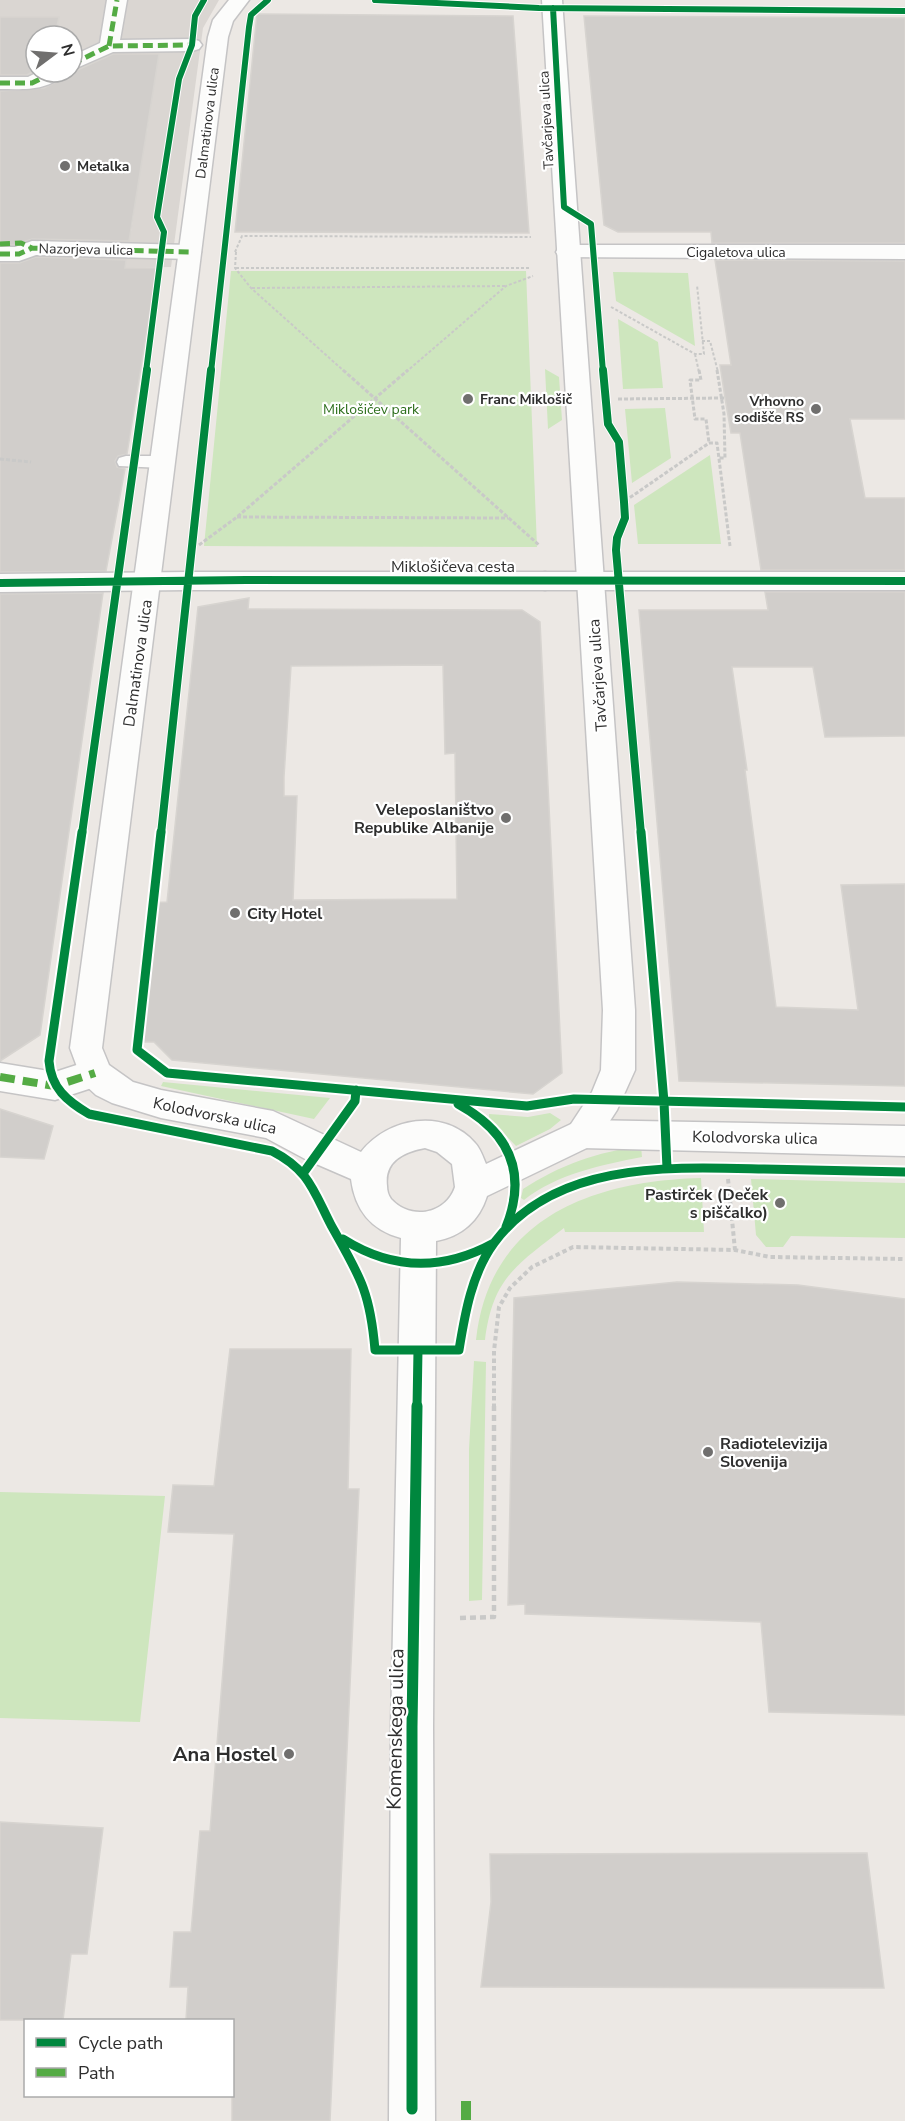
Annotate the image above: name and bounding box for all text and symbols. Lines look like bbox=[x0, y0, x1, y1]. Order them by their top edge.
north arrow bbox=[24, 24, 84, 84]
text: N bbox=[55, 41, 80, 59]
street label: Dalmatinova ulica bbox=[191, 66, 224, 180]
street label: Tavčarjeva ulica bbox=[534, 70, 559, 170]
place label: Metalka bbox=[77, 157, 129, 176]
marker: Metalka bbox=[58, 159, 72, 173]
street label: Nazorjeva ulica bbox=[38, 239, 134, 260]
street label: Cigaletova ulica bbox=[686, 243, 786, 262]
place label: Franc Miklošič bbox=[480, 390, 572, 409]
marker: Franc Miklošič bbox=[461, 392, 475, 406]
place label: Vrhovno sodišče RS bbox=[734, 392, 804, 427]
park label: Miklošičev park bbox=[323, 400, 420, 419]
marker: Vrhovno sodišče RS bbox=[809, 402, 823, 416]
street label: Miklošičeva cesta bbox=[391, 556, 515, 578]
street label: Dalmatinova ulica bbox=[118, 598, 158, 728]
street label: Tavčarjeva ulica bbox=[583, 618, 613, 732]
place label: Veleposlaništvo Republike Albanije bbox=[354, 799, 494, 839]
marker: Veleposlaništvo Republike Albanije bbox=[499, 811, 513, 825]
place label: City Hotel bbox=[247, 903, 322, 925]
marker: City Hotel bbox=[228, 906, 242, 920]
street label: Kolodvorska ulica bbox=[151, 1092, 279, 1140]
street label: Kolodvorska ulica bbox=[692, 1126, 818, 1150]
place label: Pastirček (Deček s piščalko) bbox=[645, 1184, 768, 1224]
marker: Pastirček (Deček s piščalko) bbox=[773, 1196, 787, 1210]
place label: Radiotelevizija Slovenija bbox=[720, 1433, 828, 1473]
marker: Radiotelevizija Slovenija bbox=[701, 1445, 715, 1459]
street label: Komenskega ulica bbox=[381, 1648, 410, 1810]
place label: Ana Hostel bbox=[173, 1741, 278, 1768]
marker: Ana Hostel bbox=[282, 1747, 296, 1761]
legend bbox=[24, 2019, 234, 2097]
text: Cycle path bbox=[78, 2031, 163, 2055]
text: Path bbox=[78, 2061, 115, 2085]

